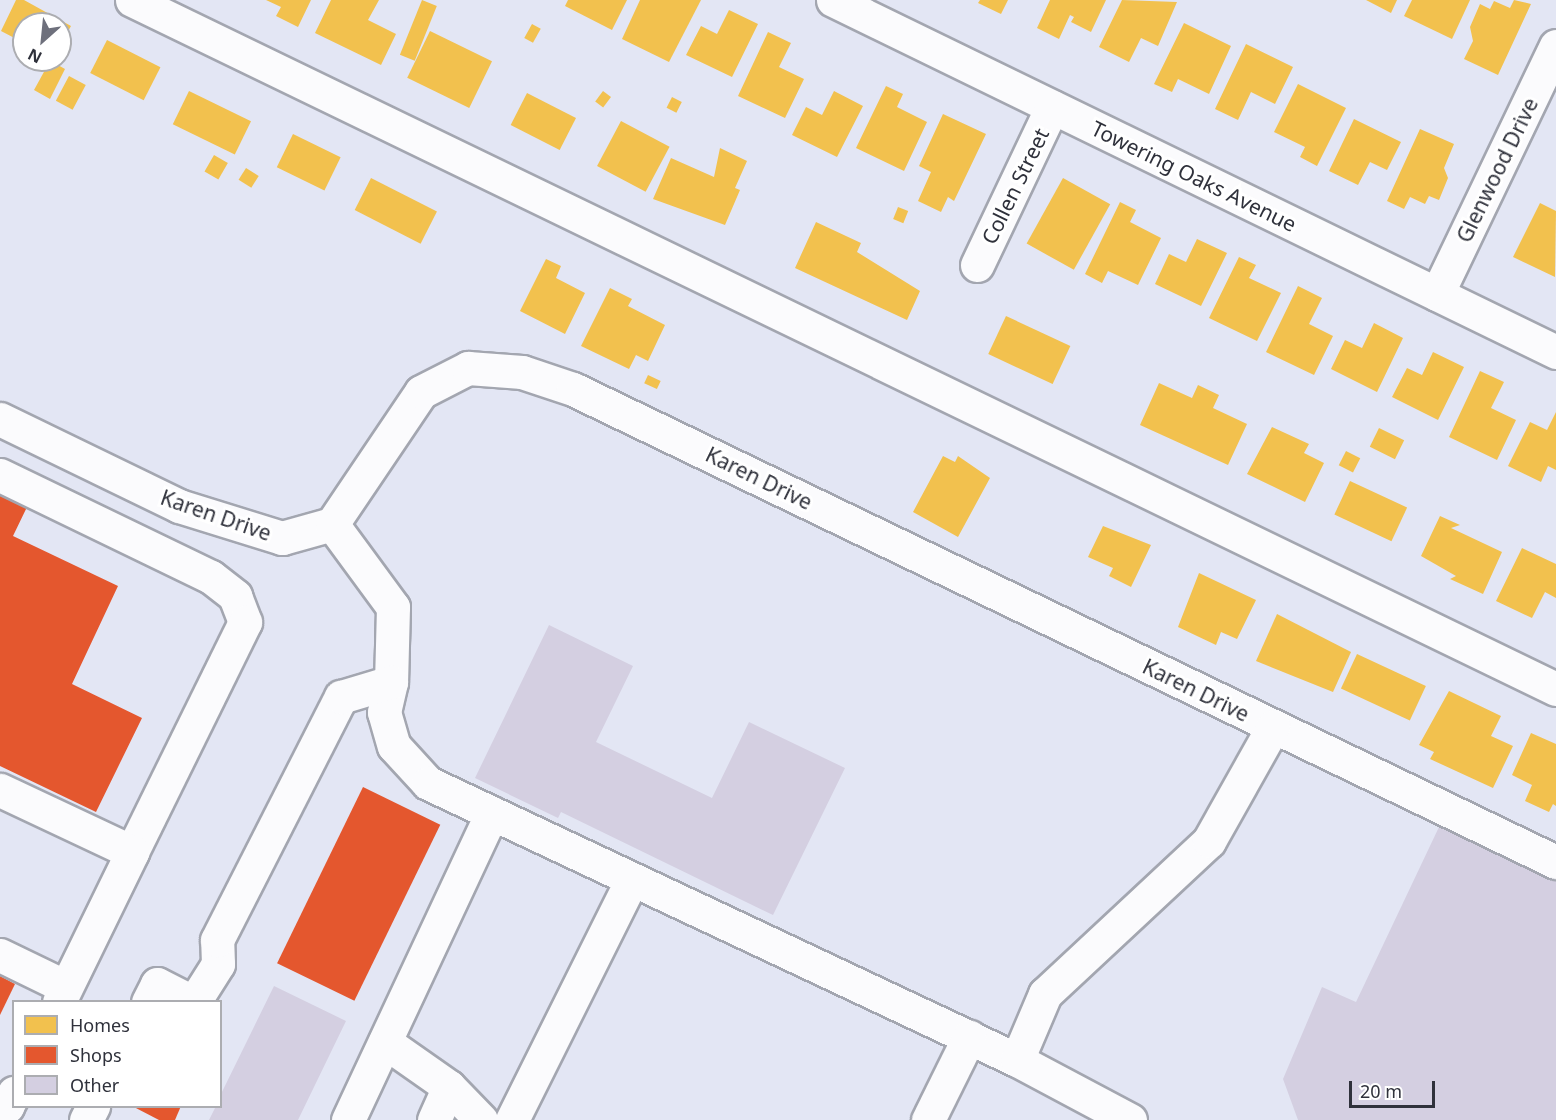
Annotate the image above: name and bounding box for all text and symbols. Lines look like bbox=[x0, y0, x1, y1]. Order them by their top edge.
north arrow bbox=[12, 12, 72, 72]
text: N bbox=[24, 44, 46, 69]
street label: Glenwood Drive bbox=[1451, 94, 1543, 246]
street label: Towering Oaks Avenue bbox=[1087, 115, 1301, 237]
street label: Collen Street bbox=[976, 124, 1054, 248]
street label: Karen Drive bbox=[702, 441, 816, 515]
street label: Karen Drive bbox=[157, 484, 275, 546]
street label: Karen Drive bbox=[1139, 653, 1253, 727]
legend bbox=[12, 1000, 222, 1108]
text: Homes bbox=[70, 1013, 130, 1037]
text: Shops bbox=[70, 1043, 122, 1067]
scale bar bbox=[1352, 1069, 1438, 1107]
text: Other bbox=[70, 1073, 119, 1097]
text: 20 m bbox=[1360, 1079, 1402, 1103]

